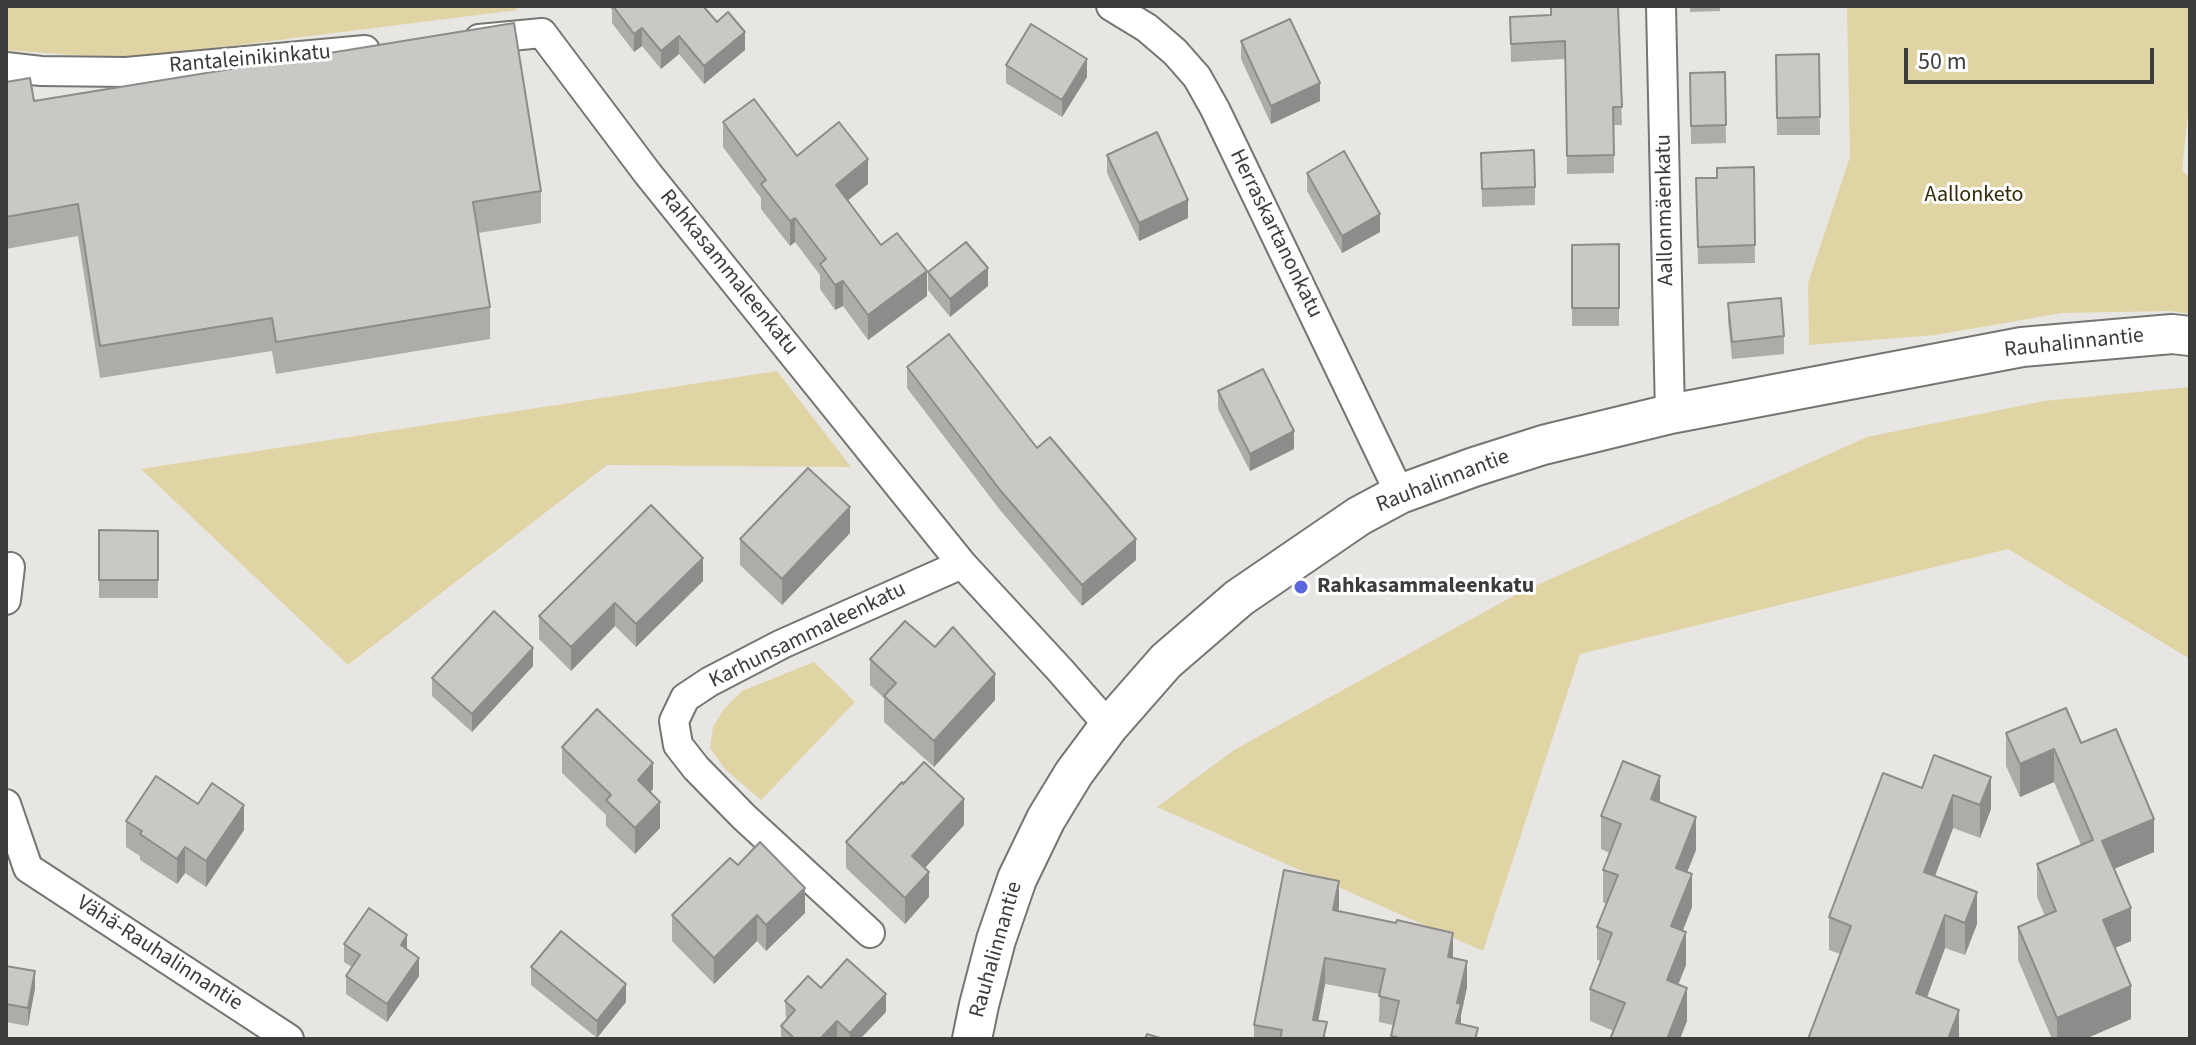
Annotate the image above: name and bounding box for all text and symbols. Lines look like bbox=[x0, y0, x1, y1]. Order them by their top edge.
scale bar bbox=[1908, 32, 2158, 82]
street label: Rantaleinikinkatu bbox=[168, 40, 332, 80]
text: 50 m bbox=[1918, 44, 1967, 79]
street label: Aallonmäenkatu bbox=[1651, 134, 1681, 286]
street label: Herraskartanonkatu bbox=[1223, 145, 1327, 323]
park label: Aallonketo bbox=[1925, 183, 2023, 209]
street label: Rahkasammaleenkatu bbox=[653, 185, 803, 361]
street label: Rauhalinnantie bbox=[2003, 324, 2145, 364]
street label: Rauhalinnantie bbox=[1373, 444, 1513, 520]
place label: Rahkasammaleenkatu bbox=[1317, 574, 1534, 600]
street label: Karhunsammaleenkatu bbox=[705, 577, 911, 695]
marker: Rahkasammaleenkatu bbox=[1292, 578, 1310, 596]
street label: Rauhalinnantie bbox=[965, 879, 1029, 1021]
street label: Vähä-Rauhalinnantie bbox=[71, 891, 247, 1017]

